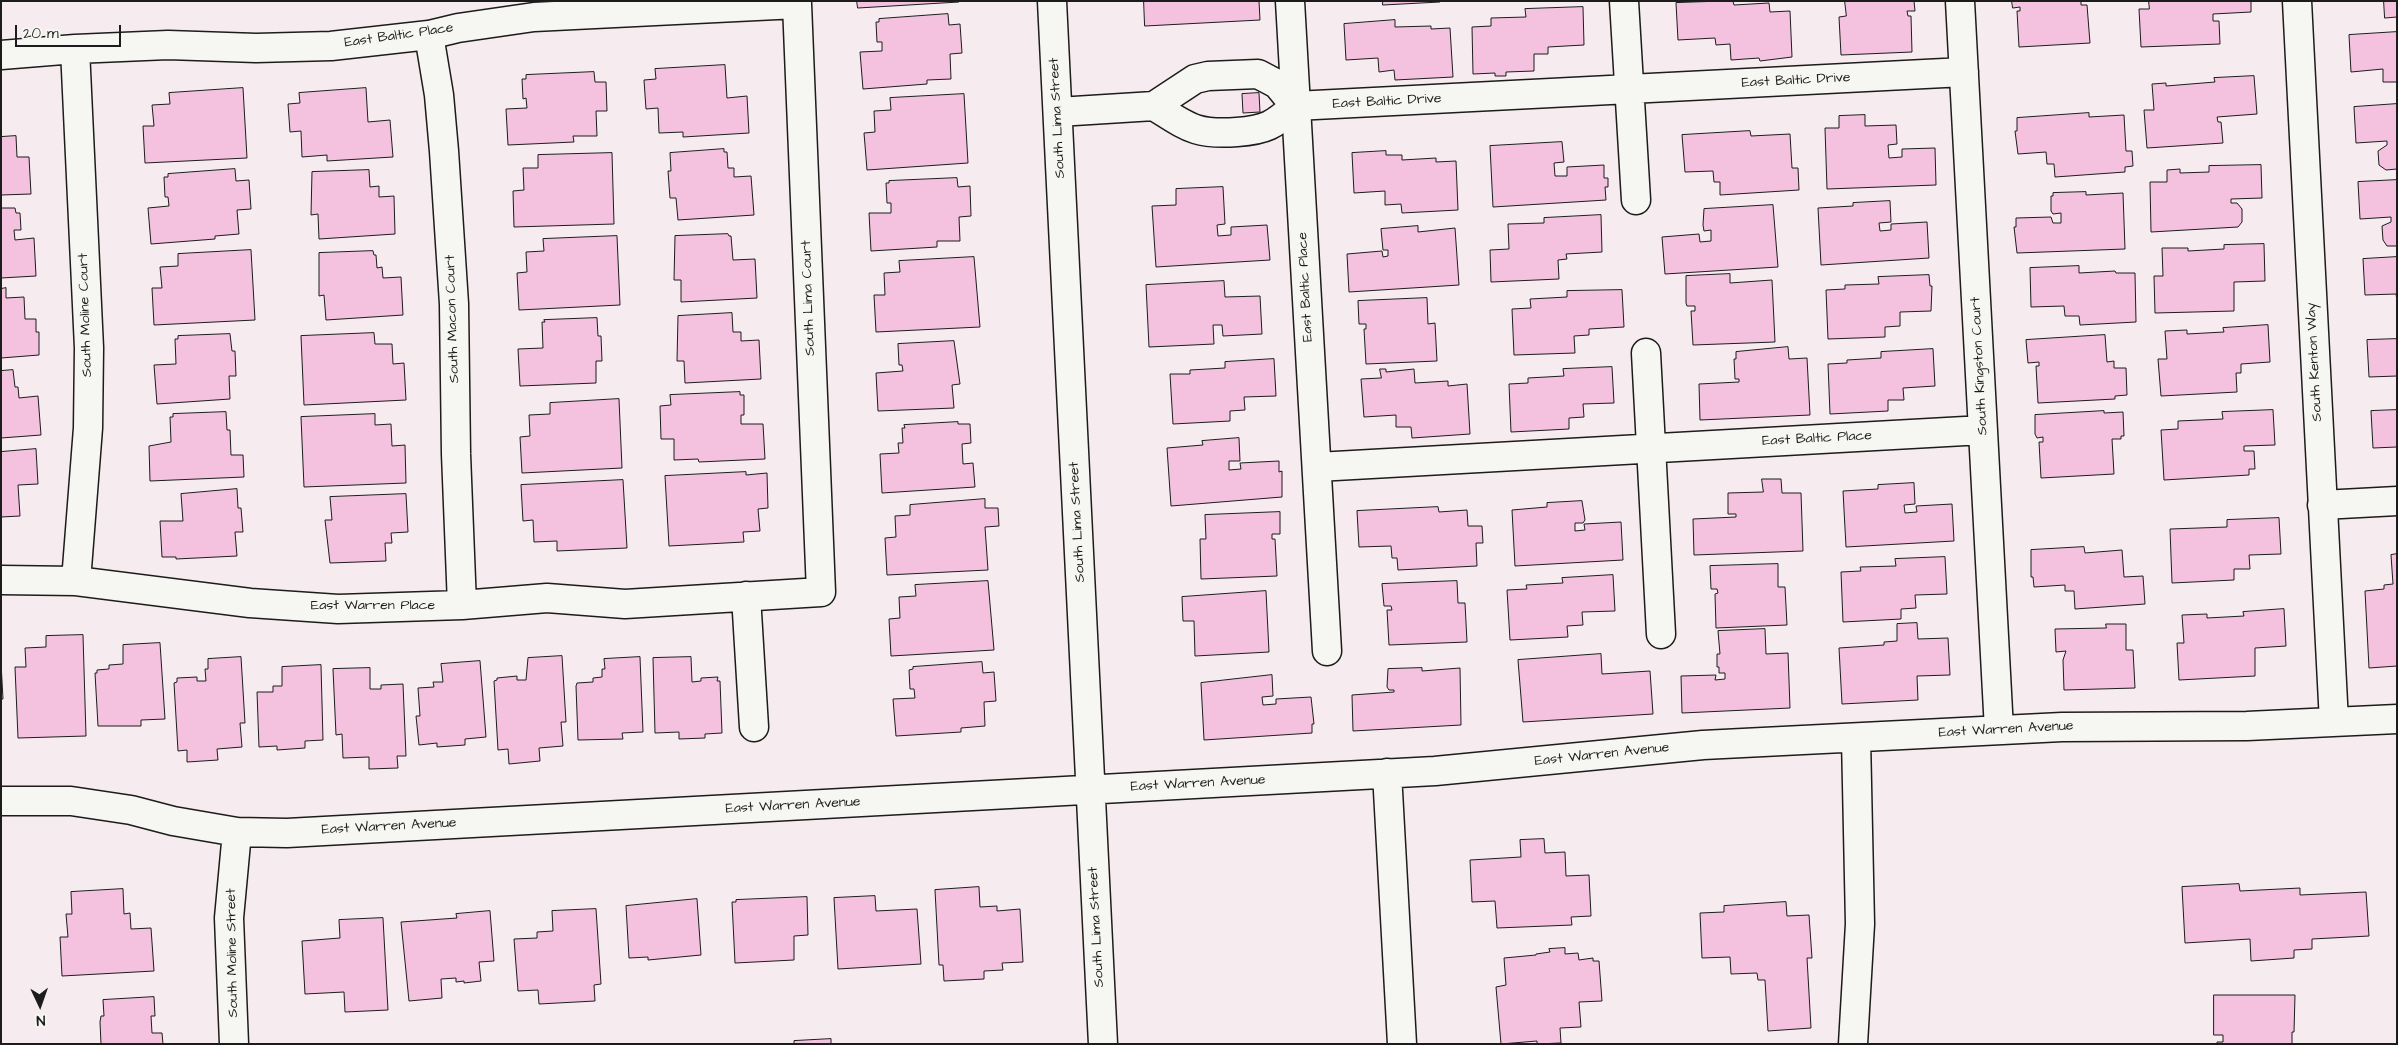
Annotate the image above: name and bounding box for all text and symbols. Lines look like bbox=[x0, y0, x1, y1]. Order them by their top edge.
scale bar bbox=[18, 15, 124, 47]
street label: East Baltic Place bbox=[343, 20, 455, 52]
text: 20 m bbox=[23, 23, 59, 44]
street label: South Lima Street bbox=[1046, 57, 1070, 179]
street label: East Baltic Drive bbox=[1741, 70, 1851, 92]
street label: East Baltic Drive bbox=[1332, 91, 1442, 113]
street label: East Baltic Place bbox=[1295, 232, 1317, 342]
street label: South Lima Court bbox=[799, 240, 819, 356]
street label: South Moline Court bbox=[75, 253, 97, 377]
street label: South Macon Court bbox=[442, 254, 464, 384]
street label: South Kingston Court bbox=[1968, 296, 1992, 436]
street label: South Kenton Way bbox=[2303, 302, 2327, 422]
street label: East Baltic Place bbox=[1762, 428, 1872, 450]
street label: South Lima Street bbox=[1066, 461, 1090, 583]
street label: East Warren Place bbox=[311, 598, 435, 614]
street label: East Warren Avenue bbox=[1938, 718, 2074, 742]
street label: East Warren Avenue bbox=[1534, 740, 1670, 770]
street label: East Warren Avenue bbox=[1130, 772, 1266, 796]
street label: East Warren Avenue bbox=[725, 794, 861, 818]
street label: East Warren Avenue bbox=[321, 815, 457, 839]
street label: South Lima Street bbox=[1085, 866, 1109, 988]
street label: South Moline Street bbox=[223, 888, 243, 1018]
north arrow bbox=[15, 980, 65, 1030]
text: N bbox=[36, 1010, 46, 1030]

